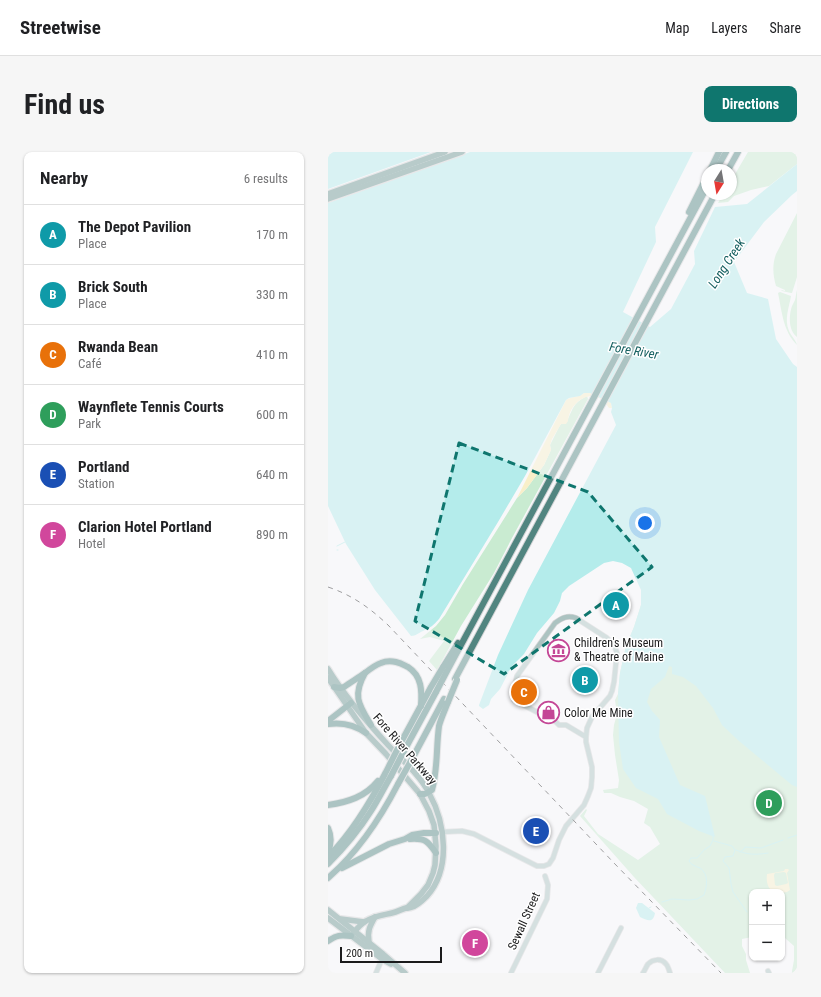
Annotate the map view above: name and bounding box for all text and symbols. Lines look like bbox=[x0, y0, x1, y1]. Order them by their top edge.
text: Streetwise bbox=[20, 16, 101, 39]
text: Map bbox=[665, 20, 689, 36]
text: Layers bbox=[711, 20, 748, 36]
text: Share bbox=[770, 20, 801, 36]
button: Directions bbox=[704, 86, 797, 122]
text: Find us bbox=[24, 88, 105, 121]
north arrow bbox=[701, 164, 737, 200]
text: Nearby bbox=[40, 168, 88, 188]
text: 6 results bbox=[244, 171, 288, 186]
text: The Depot Pavilion bbox=[78, 218, 191, 236]
text: A bbox=[49, 227, 57, 242]
text: 170 m bbox=[256, 227, 288, 242]
water label: Long Creek bbox=[705, 235, 748, 291]
text: Place bbox=[78, 236, 107, 251]
text: Brick South bbox=[78, 278, 148, 296]
text: B bbox=[49, 287, 57, 302]
text: 330 m bbox=[256, 287, 288, 302]
text: Place bbox=[78, 296, 107, 311]
text: Rwanda Bean bbox=[78, 338, 158, 356]
water label: Fore River bbox=[608, 339, 661, 362]
text: C bbox=[49, 347, 57, 362]
text: 410 m bbox=[256, 347, 288, 362]
text: Café bbox=[78, 356, 102, 371]
text: Waynflete Tennis Courts bbox=[78, 398, 224, 416]
text: D bbox=[49, 407, 57, 422]
text: 600 m bbox=[256, 407, 288, 422]
text: Park bbox=[78, 416, 101, 431]
text: Portland bbox=[78, 458, 130, 476]
text: E bbox=[50, 467, 56, 482]
text: 640 m bbox=[256, 467, 288, 482]
text: Station bbox=[78, 476, 114, 491]
your location bbox=[635, 513, 655, 533]
text: Clarion Hotel Portland bbox=[78, 518, 212, 536]
text: F bbox=[50, 527, 56, 542]
text: 890 m bbox=[256, 527, 288, 542]
text: Hotel bbox=[78, 536, 106, 551]
pin: A bbox=[603, 590, 629, 620]
place label: Children's Museum & Theatre of Maine bbox=[574, 636, 664, 664]
museum icon: Children's Museum & Theatre of Maine bbox=[545, 637, 571, 663]
pin: B bbox=[572, 665, 598, 695]
pin: C bbox=[511, 677, 537, 707]
shop icon: Color Me Mine bbox=[536, 700, 562, 726]
place label: Color Me Mine bbox=[564, 706, 633, 720]
street label: Fore River Parkway bbox=[370, 711, 440, 787]
pin: D bbox=[756, 788, 782, 818]
pin: E bbox=[523, 816, 549, 846]
map controls bbox=[749, 889, 785, 961]
button: + bbox=[749, 889, 785, 925]
street label: Sewall Street bbox=[505, 890, 543, 952]
button: − bbox=[749, 925, 785, 961]
pin: F bbox=[462, 928, 488, 958]
scale bar bbox=[340, 945, 442, 964]
text: 200 m bbox=[346, 947, 373, 960]

